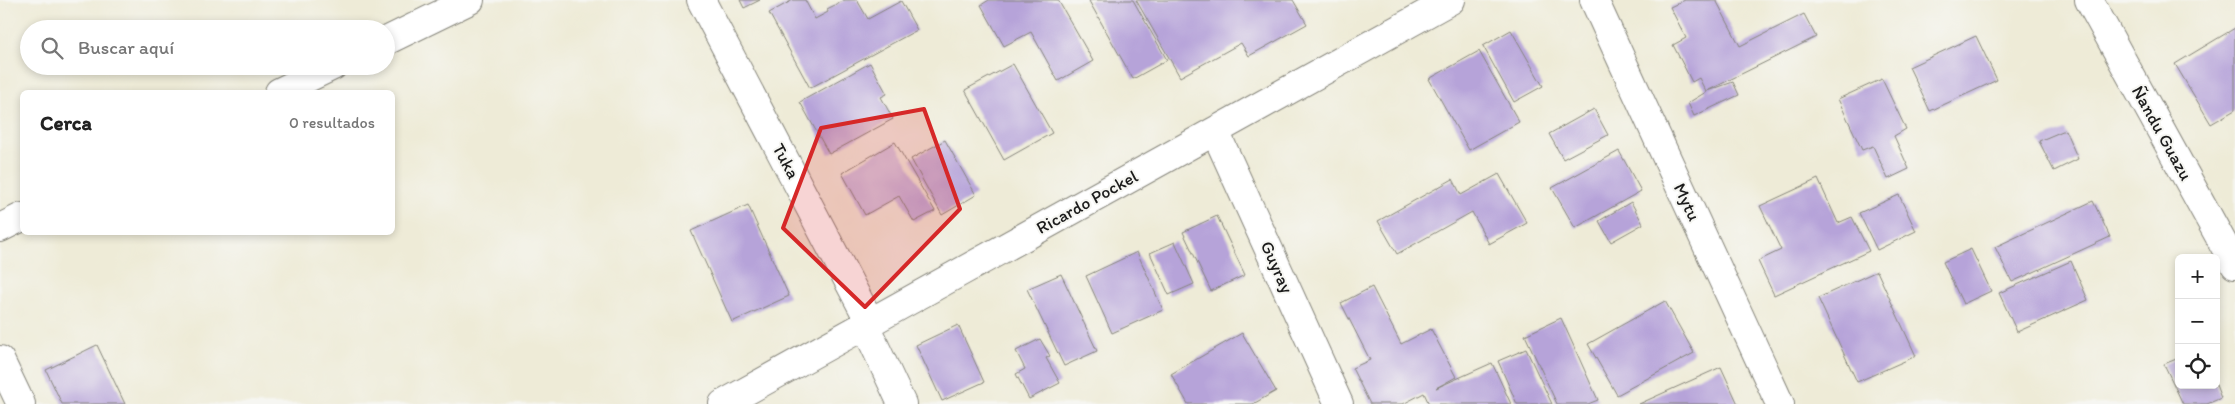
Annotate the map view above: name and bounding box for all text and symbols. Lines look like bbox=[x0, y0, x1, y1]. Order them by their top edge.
search box bbox=[20, 20, 395, 75]
icon: search bbox=[38, 34, 66, 62]
text: Buscar aquí bbox=[78, 36, 174, 59]
street label: Ñandu Guazu bbox=[2127, 82, 2197, 184]
text: Cerca bbox=[40, 110, 92, 135]
text: 0 resultados bbox=[289, 113, 375, 132]
street label: Tuka bbox=[768, 140, 804, 183]
street label: Ricardo Pockel bbox=[1032, 165, 1142, 239]
street label: Mytu bbox=[1669, 180, 1705, 224]
street label: Guyray bbox=[1256, 237, 1298, 297]
map controls bbox=[2175, 254, 2220, 389]
button: + bbox=[2175, 254, 2220, 299]
button: − bbox=[2175, 299, 2220, 344]
button: locate bbox=[2175, 344, 2220, 389]

